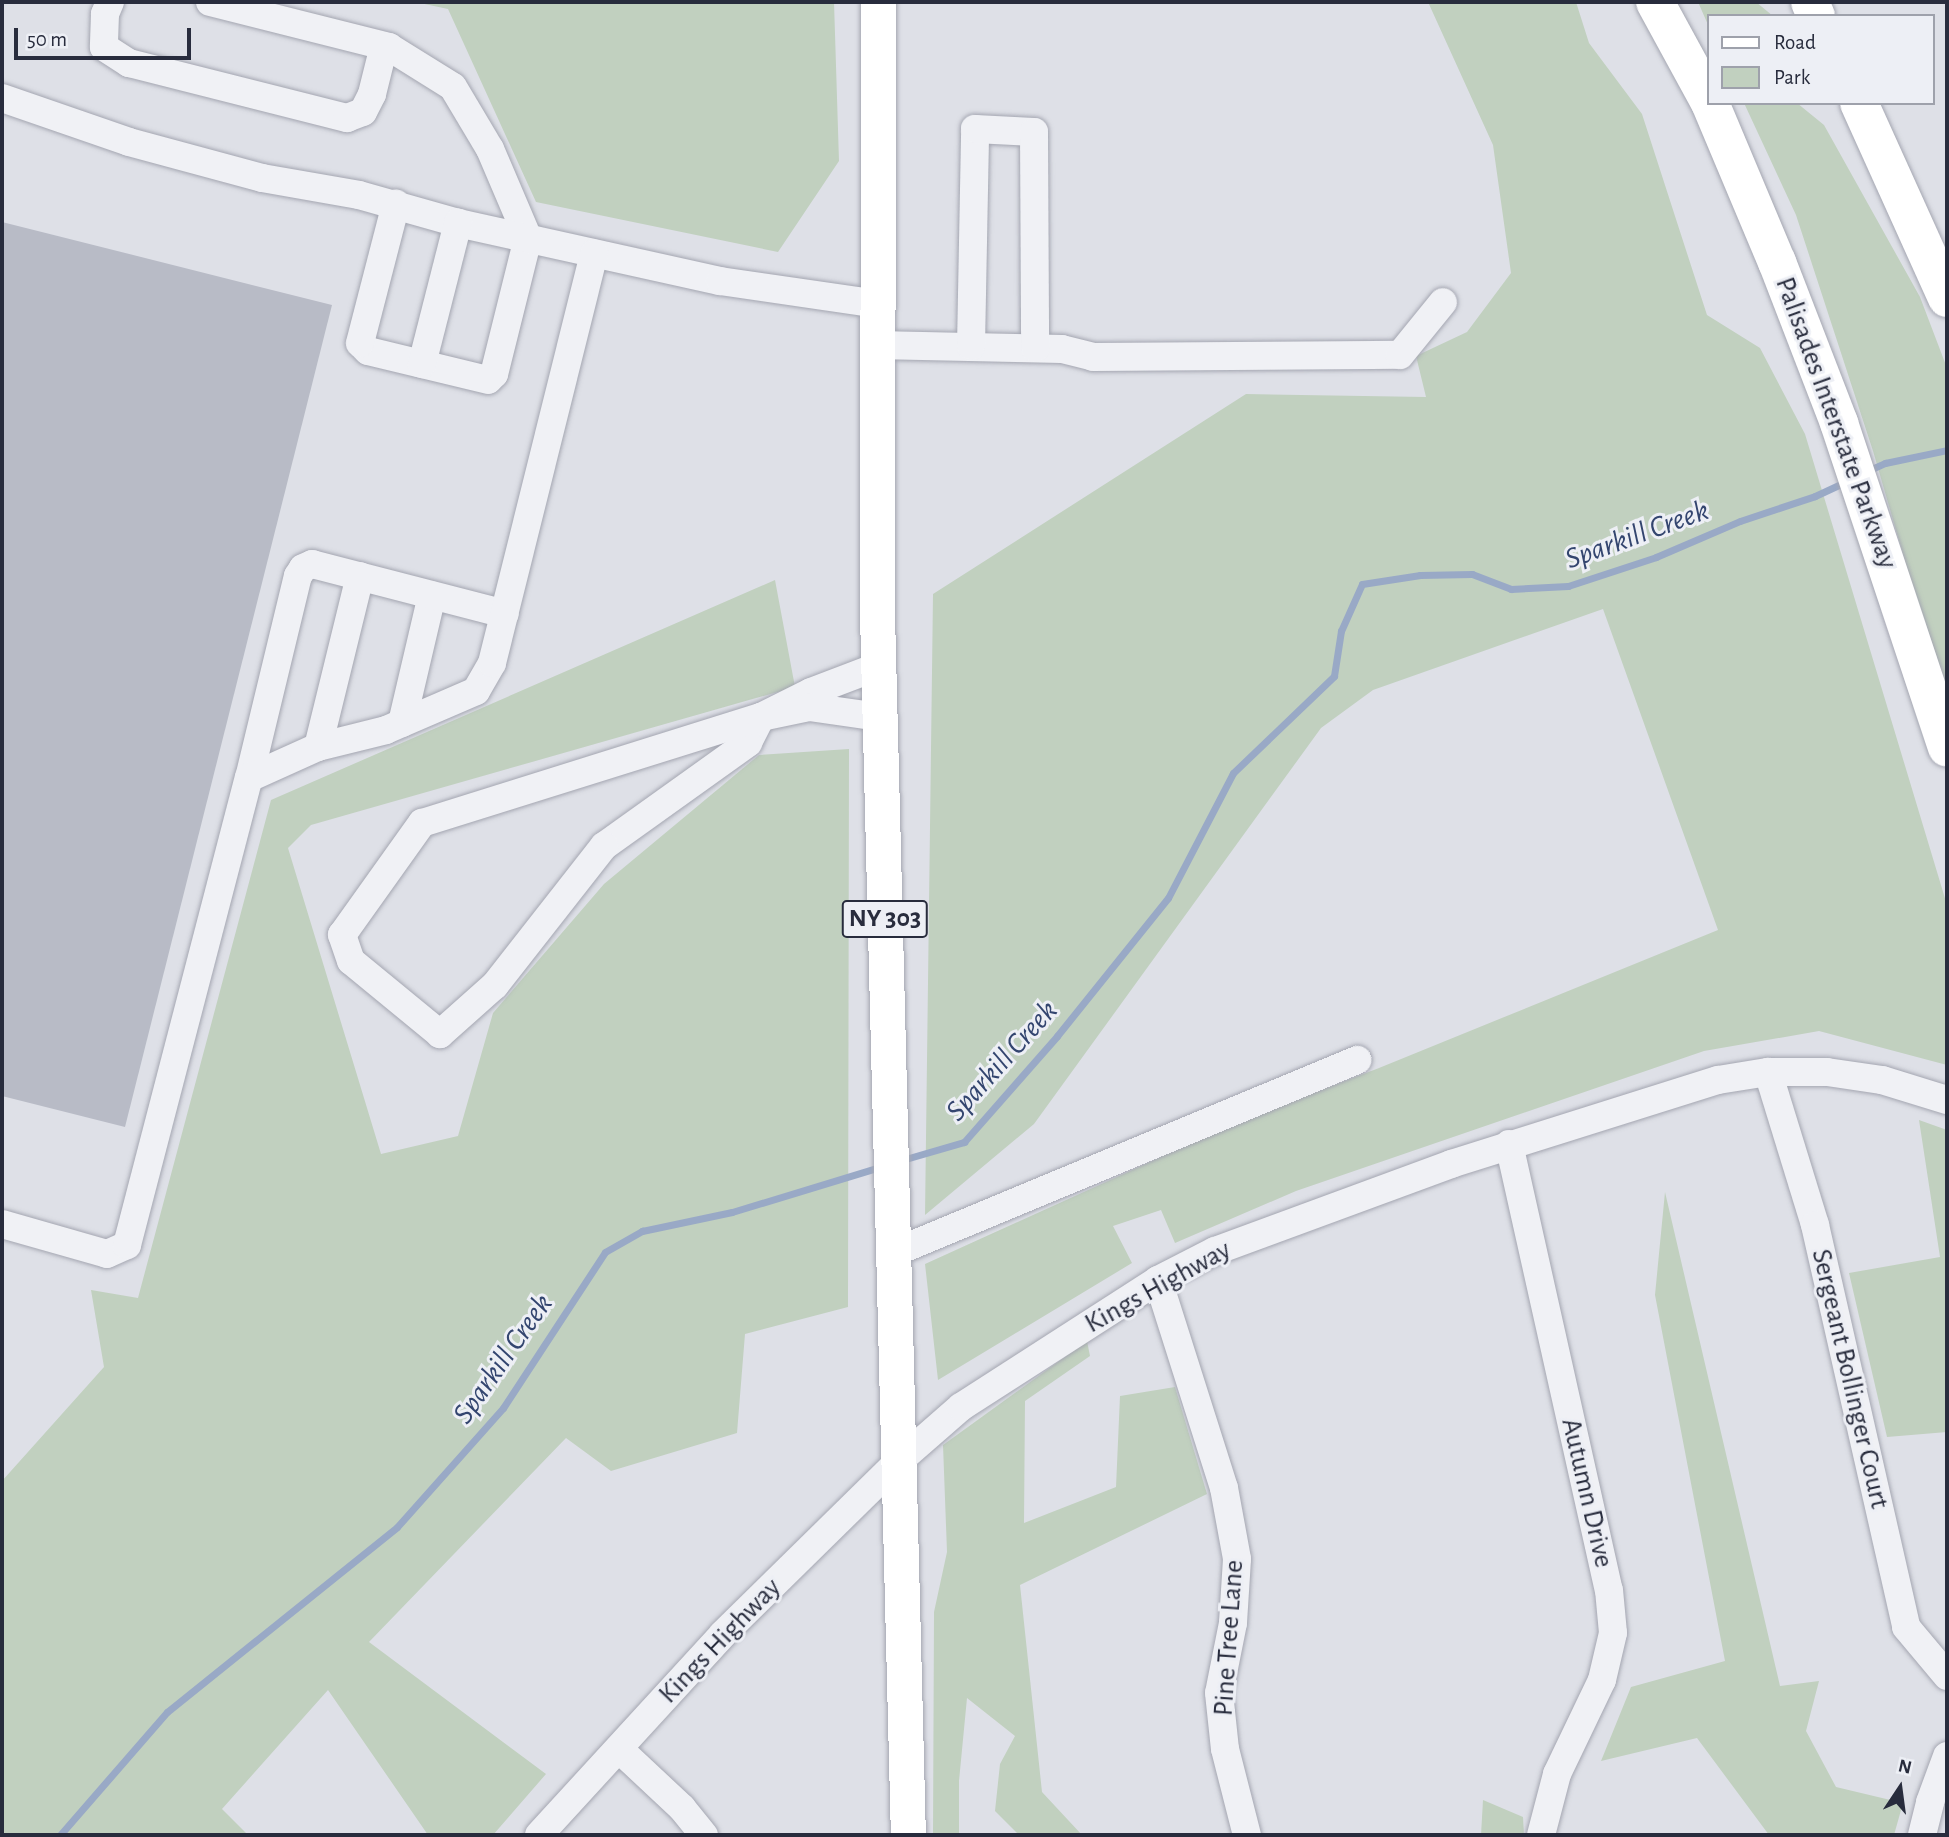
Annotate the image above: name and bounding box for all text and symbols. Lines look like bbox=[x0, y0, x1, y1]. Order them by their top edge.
scale bar bbox=[18, 14, 194, 58]
legend bbox=[1708, 14, 1935, 105]
text: 50 m bbox=[27, 29, 67, 50]
text: Road bbox=[1774, 32, 1816, 53]
text: Park bbox=[1774, 67, 1810, 88]
street label: Palisades Interstate Parkway bbox=[1768, 273, 1904, 573]
water label: Sparkill Creek bbox=[1560, 492, 1714, 578]
road number: NY 303 bbox=[841, 896, 929, 942]
water label: Sparkill Creek bbox=[938, 993, 1066, 1129]
street label: Kings Highway bbox=[1079, 1233, 1237, 1341]
street label: Sergeant Bollinger Court bbox=[1804, 1246, 1896, 1512]
water label: Sparkill Creek bbox=[445, 1287, 561, 1431]
street label: Autumn Drive bbox=[1554, 1415, 1620, 1571]
street label: Pine Tree Lane bbox=[1207, 1559, 1251, 1717]
street label: Kings Highway bbox=[652, 1571, 788, 1711]
north arrow bbox=[1865, 1753, 1935, 1823]
text: N bbox=[1896, 1756, 1913, 1778]

